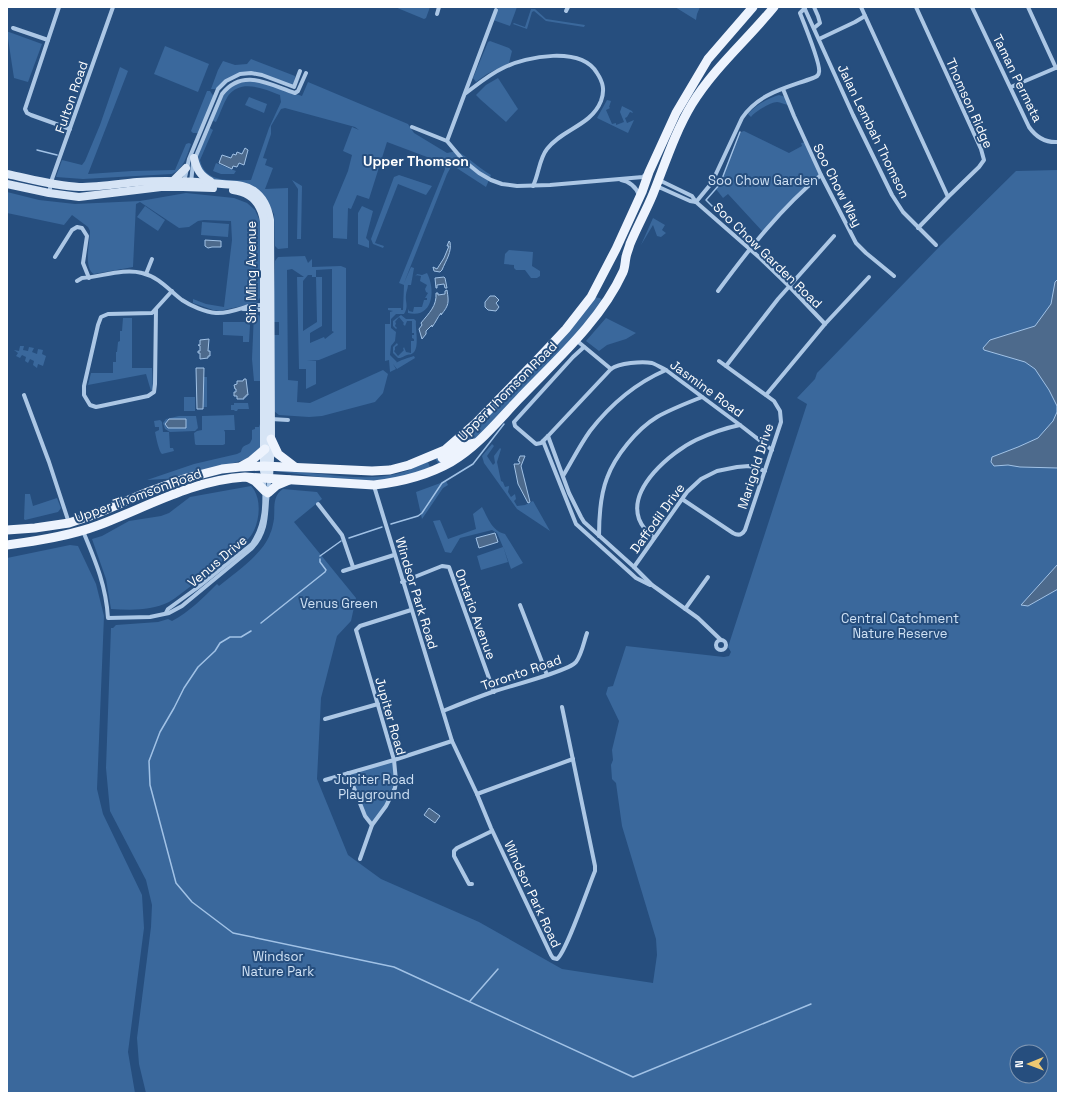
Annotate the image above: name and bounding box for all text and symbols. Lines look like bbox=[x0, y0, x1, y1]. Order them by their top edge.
street label: Taman Permata bbox=[989, 31, 1046, 125]
street label: Thomson Ridge bbox=[942, 56, 997, 151]
street label: Fulton Road bbox=[51, 59, 92, 135]
street label: Jalan Lembah Thomson bbox=[834, 61, 913, 201]
street label: Soo Chow Way bbox=[809, 140, 866, 230]
district label: Upper Thomson bbox=[363, 152, 469, 170]
park label: Soo Chow Garden bbox=[708, 172, 818, 189]
street label: Soo Chow Garden Road bbox=[709, 199, 826, 312]
street label: Sin Ming Avenue bbox=[243, 221, 260, 323]
street label: Upper Thomson Road bbox=[454, 338, 561, 445]
street label: Jasmine Road bbox=[667, 356, 747, 421]
street label: Marigold Drive bbox=[734, 421, 777, 511]
street label: Upper Thomson Road bbox=[72, 465, 204, 526]
street label: Daffodil Drive bbox=[626, 480, 689, 557]
street label: Venus Drive bbox=[184, 532, 251, 591]
street label: Windsor Park Road bbox=[391, 535, 442, 651]
street label: Ontario Avenue bbox=[451, 567, 500, 662]
park label: Venus Green bbox=[300, 595, 378, 612]
park label: Central Catchment Nature Reserve bbox=[841, 610, 959, 642]
street label: Toronto Road bbox=[479, 651, 564, 694]
street label: Jupiter Road bbox=[371, 675, 410, 757]
park label: Jupiter Road Playground bbox=[334, 771, 414, 803]
street label: Windsor Park Road bbox=[500, 838, 565, 951]
park label: Windsor Nature Park bbox=[242, 948, 314, 980]
north arrow bbox=[1009, 1044, 1049, 1084]
text: N bbox=[1012, 1060, 1026, 1068]

